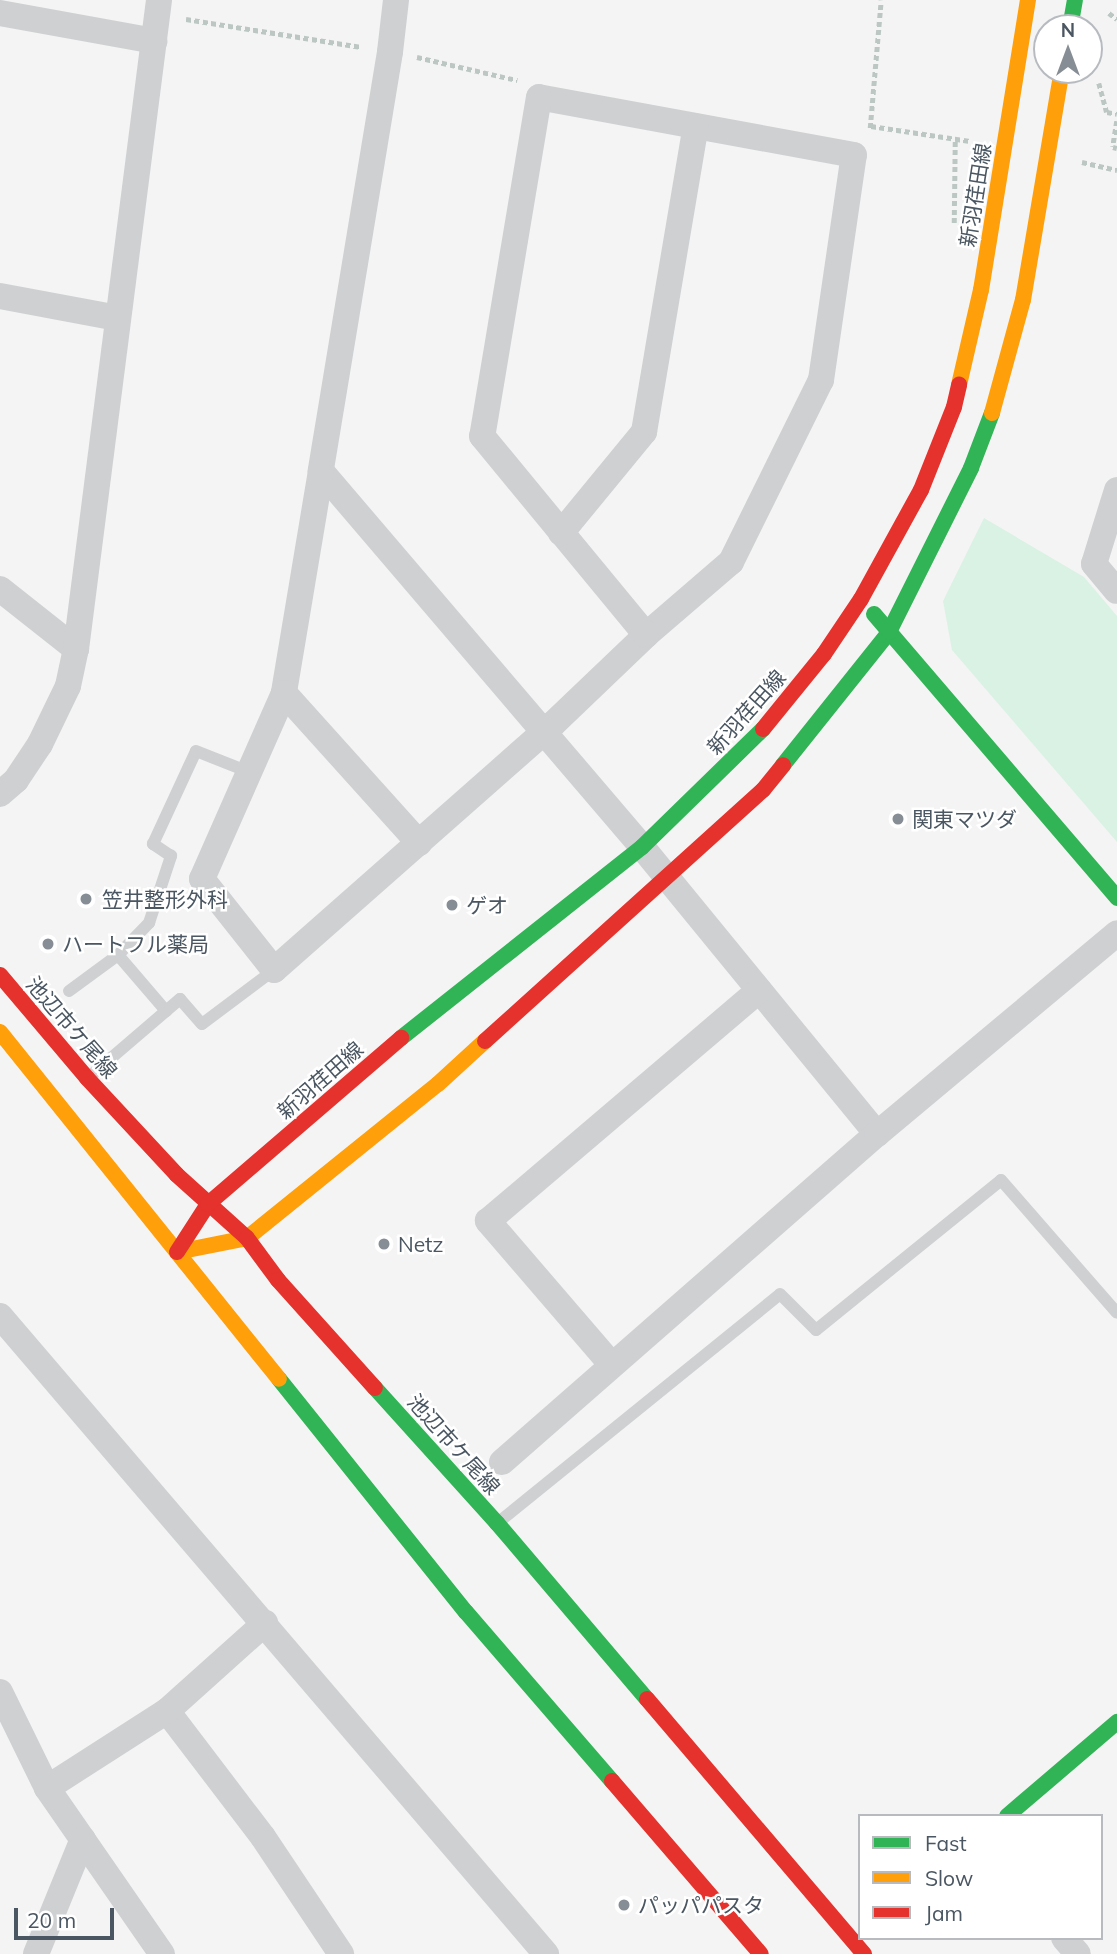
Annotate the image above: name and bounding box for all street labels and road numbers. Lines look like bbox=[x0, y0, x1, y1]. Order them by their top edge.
street label: 新羽荏田線 bbox=[954, 141, 996, 249]
street label: 新羽荏田線 bbox=[702, 665, 790, 759]
street label: 池辺市ケ尾線 bbox=[21, 971, 123, 1083]
street label: 新羽荏田線 bbox=[272, 1036, 368, 1124]
street label: 池辺市ケ尾線 bbox=[402, 1389, 506, 1499]

